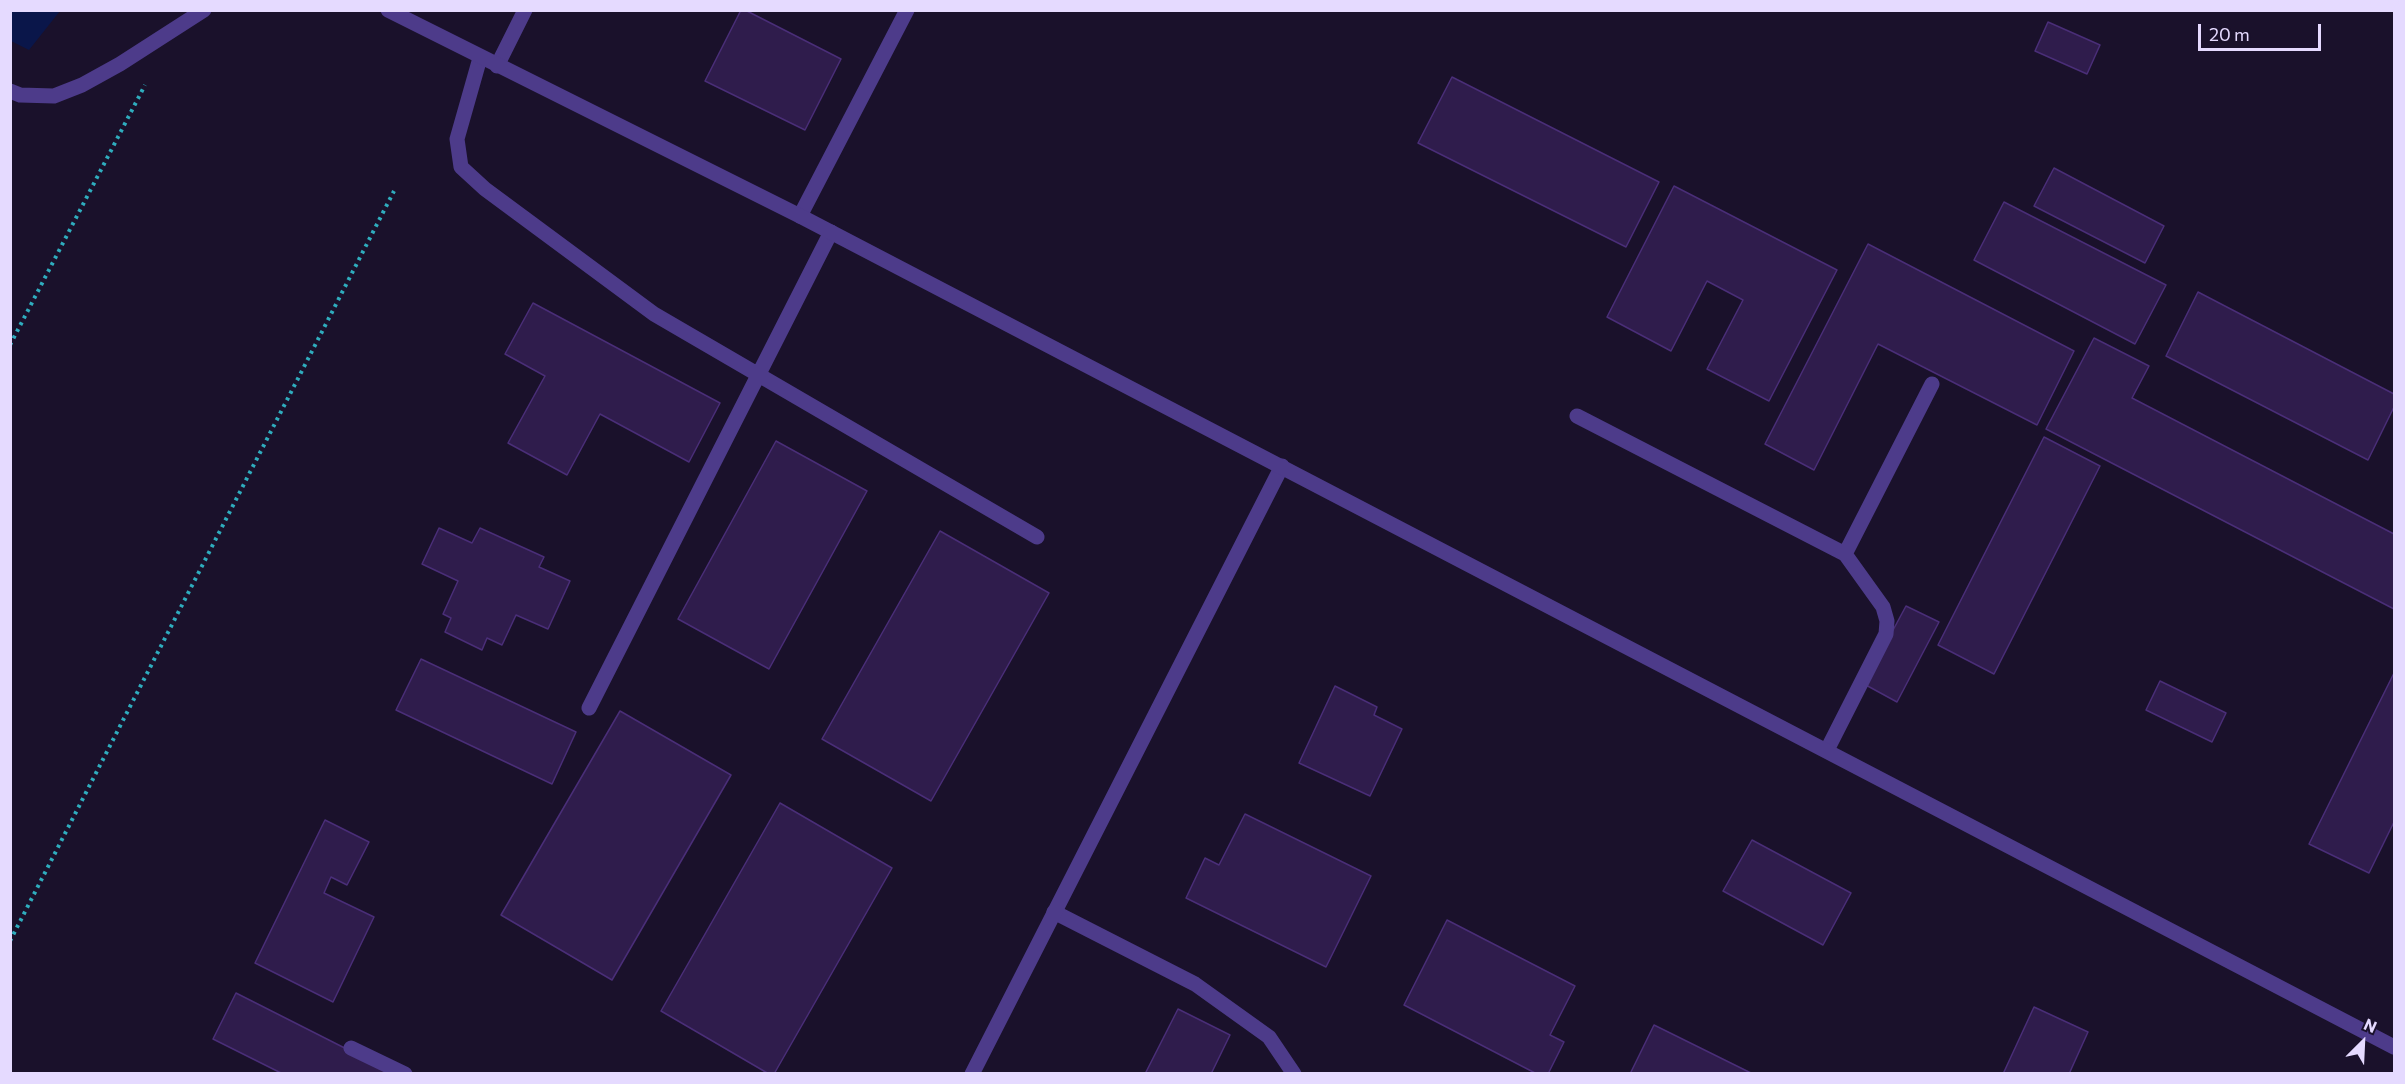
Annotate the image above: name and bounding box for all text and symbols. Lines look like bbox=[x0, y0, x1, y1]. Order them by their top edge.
scale bar bbox=[2201, 12, 2324, 50]
text: 20 m bbox=[2209, 23, 2250, 45]
north arrow bbox=[2333, 1012, 2393, 1072]
text: N bbox=[2361, 1014, 2380, 1036]

